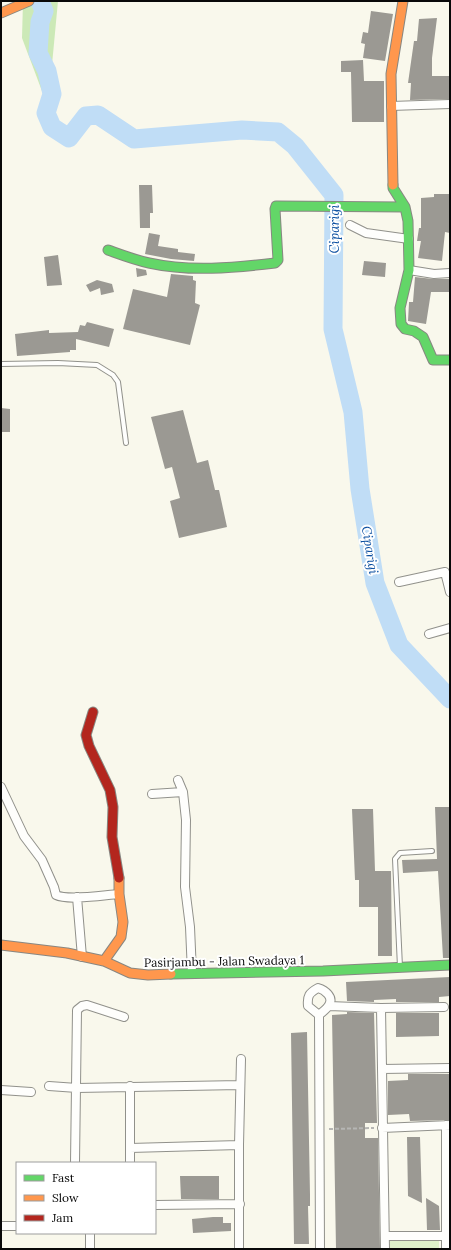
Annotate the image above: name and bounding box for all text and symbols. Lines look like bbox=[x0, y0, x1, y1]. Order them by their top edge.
water label: Ciparigi bbox=[326, 204, 343, 253]
water label: Ciparigi bbox=[358, 525, 382, 576]
street label: Pasirjambu - Jalan Swadaya 1 bbox=[144, 952, 304, 970]
legend bbox=[16, 1162, 156, 1234]
text: Fast bbox=[52, 1170, 75, 1185]
text: Slow bbox=[52, 1190, 79, 1205]
text: Jam bbox=[51, 1210, 73, 1225]

